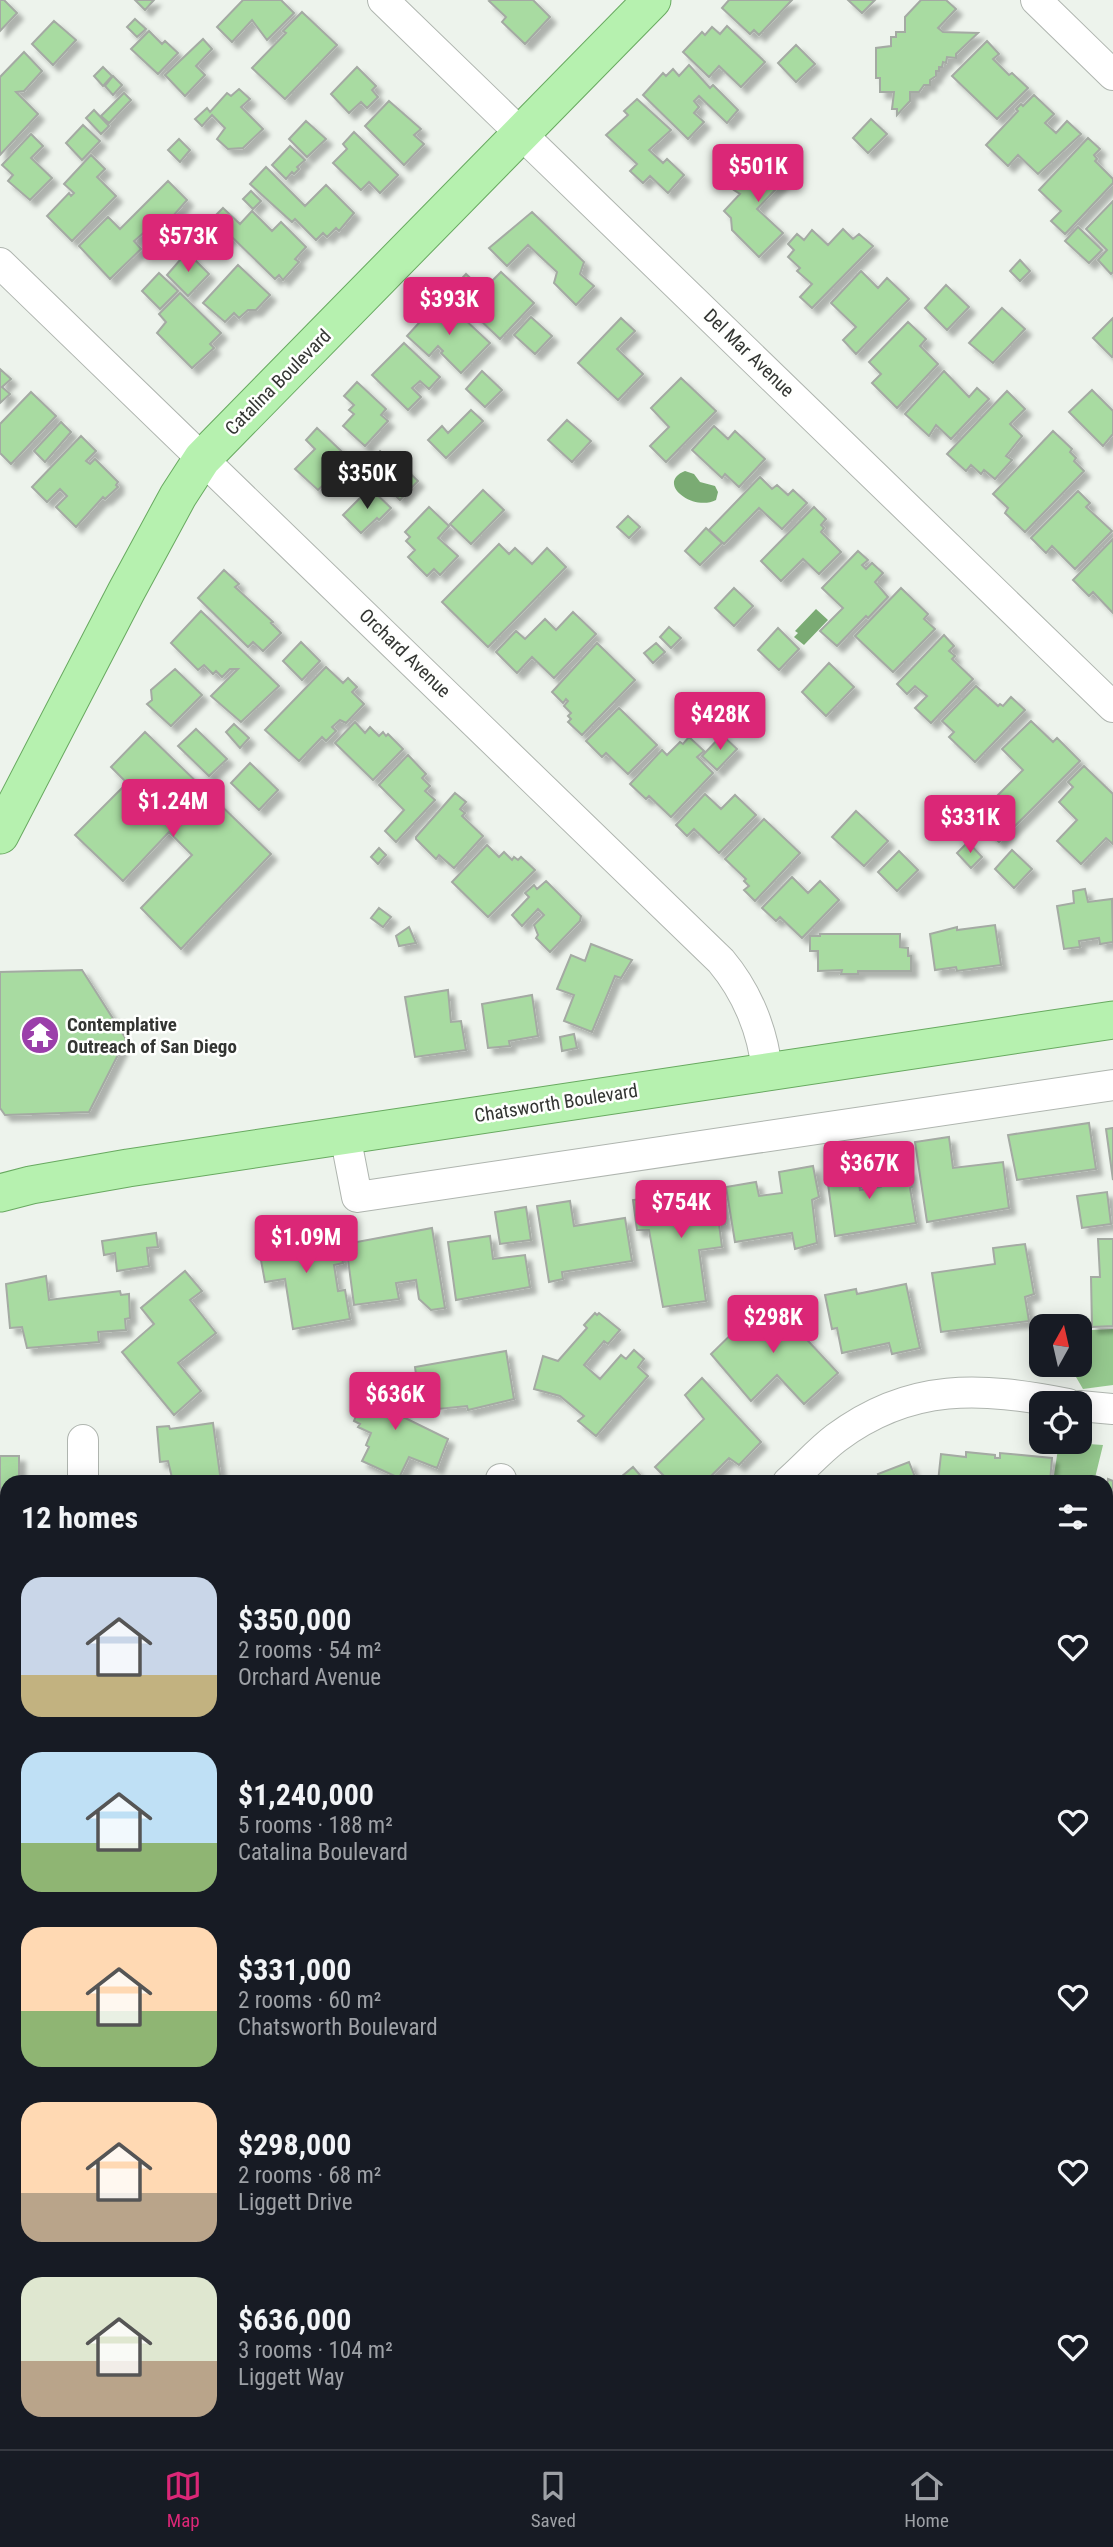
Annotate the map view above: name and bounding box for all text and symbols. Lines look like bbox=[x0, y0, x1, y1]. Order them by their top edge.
pin: $501K bbox=[709, 144, 807, 204]
text: $501K bbox=[728, 153, 788, 180]
pin: $573K bbox=[139, 215, 237, 274]
text: $573K bbox=[158, 223, 218, 250]
pin: $393K bbox=[400, 278, 498, 337]
text: $393K bbox=[419, 286, 479, 313]
street label: Del Mar Avenue bbox=[699, 304, 799, 402]
street label: Catalina Boulevard bbox=[220, 324, 336, 440]
pin: $350K bbox=[318, 452, 416, 511]
text: $350K bbox=[337, 460, 397, 487]
street label: Orchard Avenue bbox=[355, 604, 456, 702]
pin: $428K bbox=[671, 692, 769, 752]
text: $428K bbox=[690, 701, 750, 728]
pin: $1.24M bbox=[116, 780, 230, 839]
text: $1.24M bbox=[138, 788, 208, 815]
pin: $331K bbox=[921, 796, 1019, 855]
text: $331K bbox=[940, 804, 1000, 831]
place label: Contemplative Outreach of San Diego bbox=[67, 1013, 237, 1058]
temple icon: Contemplative Outreach of San Diego bbox=[19, 1014, 61, 1056]
street label: Chatsworth Boulevard bbox=[473, 1079, 639, 1127]
pin: $367K bbox=[820, 1142, 918, 1201]
text: $367K bbox=[839, 1150, 899, 1177]
pin: $754K bbox=[632, 1180, 730, 1240]
text: $754K bbox=[651, 1189, 711, 1216]
pin: $1.09M bbox=[249, 1216, 363, 1275]
text: $1.09M bbox=[271, 1224, 341, 1251]
pin: $298K bbox=[724, 1296, 822, 1355]
text: $298K bbox=[743, 1304, 803, 1331]
north arrow bbox=[1029, 1314, 1092, 1377]
map controls bbox=[1029, 1314, 1092, 1454]
pin: $636K bbox=[346, 1372, 444, 1432]
text: $636K bbox=[365, 1381, 425, 1408]
button: locate bbox=[1029, 1391, 1092, 1454]
icon: filters bbox=[1054, 1498, 1092, 1536]
text: 12 homes bbox=[21, 1500, 138, 1535]
text: $350,000 bbox=[238, 1602, 351, 1637]
icon: home bbox=[77, 1605, 161, 1689]
icon: heart bbox=[1054, 1628, 1092, 1666]
text: 2 rooms · 54 m² bbox=[238, 1637, 381, 1664]
text: Orchard Avenue bbox=[238, 1664, 381, 1691]
text: $1,240,000 bbox=[238, 1777, 374, 1812]
icon: home bbox=[77, 1780, 161, 1864]
icon: heart bbox=[1054, 1803, 1092, 1841]
text: 5 rooms · 188 m² bbox=[238, 1812, 393, 1839]
text: Catalina Boulevard bbox=[238, 1839, 408, 1866]
text: $331,000 bbox=[238, 1952, 351, 1987]
icon: home bbox=[77, 1955, 161, 2039]
icon: heart bbox=[1054, 1978, 1092, 2016]
text: 2 rooms · 60 m² bbox=[238, 1987, 381, 2014]
text: Chatsworth Boulevard bbox=[238, 2014, 438, 2041]
text: $298,000 bbox=[238, 2127, 351, 2162]
icon: home bbox=[77, 2130, 161, 2214]
icon: heart bbox=[1054, 2153, 1092, 2191]
text: 2 rooms · 68 m² bbox=[238, 2162, 381, 2189]
text: Liggett Drive bbox=[238, 2189, 352, 2216]
text: $636,000 bbox=[238, 2302, 351, 2337]
icon: home bbox=[77, 2305, 161, 2389]
icon: heart bbox=[1054, 2328, 1092, 2366]
text: 3 rooms · 104 m² bbox=[238, 2337, 393, 2364]
text: Liggett Way bbox=[238, 2364, 344, 2391]
tab: Map bbox=[164, 2467, 202, 2532]
tab: Saved bbox=[531, 2467, 576, 2532]
tab: Home bbox=[904, 2467, 949, 2532]

